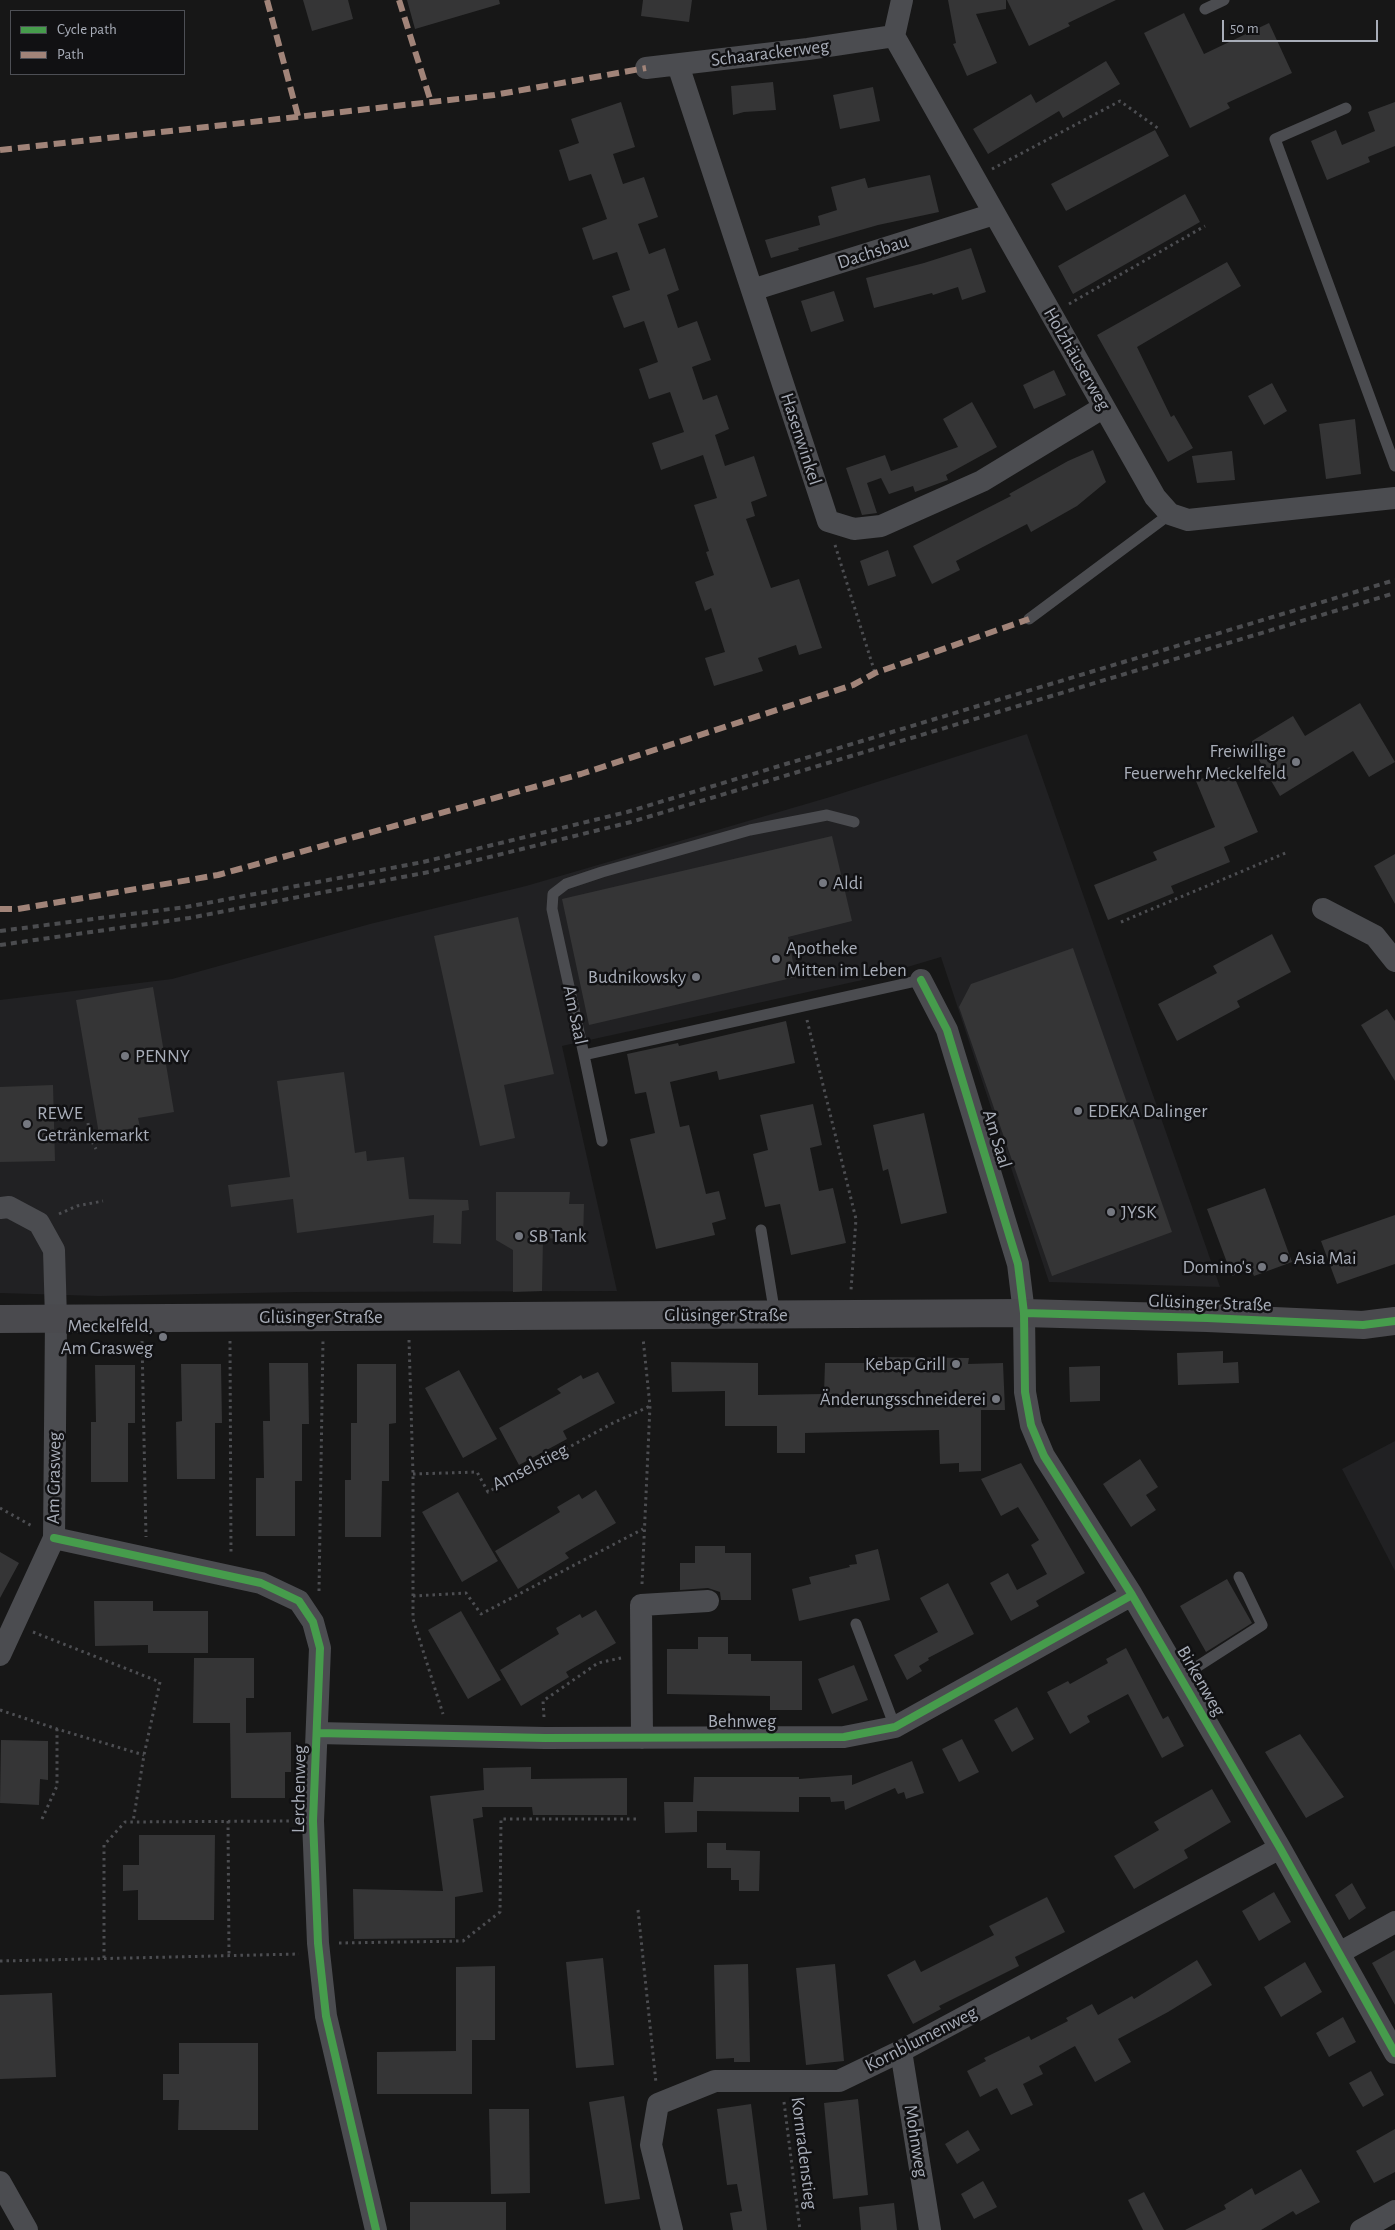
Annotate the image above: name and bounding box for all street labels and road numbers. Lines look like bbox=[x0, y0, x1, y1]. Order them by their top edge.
street label: Schaarackerweg bbox=[710, 34, 830, 72]
street label: Dachsbau bbox=[835, 230, 911, 274]
street label: Holzhäuserweg bbox=[1038, 303, 1116, 415]
street label: Hasenwinkel bbox=[775, 390, 827, 488]
street label: Am Saal bbox=[558, 983, 592, 1047]
street label: Am Saal bbox=[977, 1107, 1017, 1171]
street label: Glüsinger Straße bbox=[1148, 1289, 1272, 1317]
street label: Glüsinger Straße bbox=[664, 1304, 788, 1326]
street label: Glüsinger Straße bbox=[259, 1306, 383, 1328]
street label: Am Grasweg bbox=[42, 1432, 66, 1524]
street label: Amselstieg bbox=[488, 1438, 572, 1496]
street label: Birkenweg bbox=[1172, 1642, 1230, 1720]
street label: Behnweg bbox=[708, 1710, 776, 1732]
street label: Lerchenweg bbox=[287, 1745, 311, 1833]
street label: Kornblumenweg bbox=[861, 2001, 981, 2077]
street label: Kornradenstieg bbox=[786, 2095, 822, 2211]
street label: Mohnweg bbox=[899, 2103, 933, 2179]

